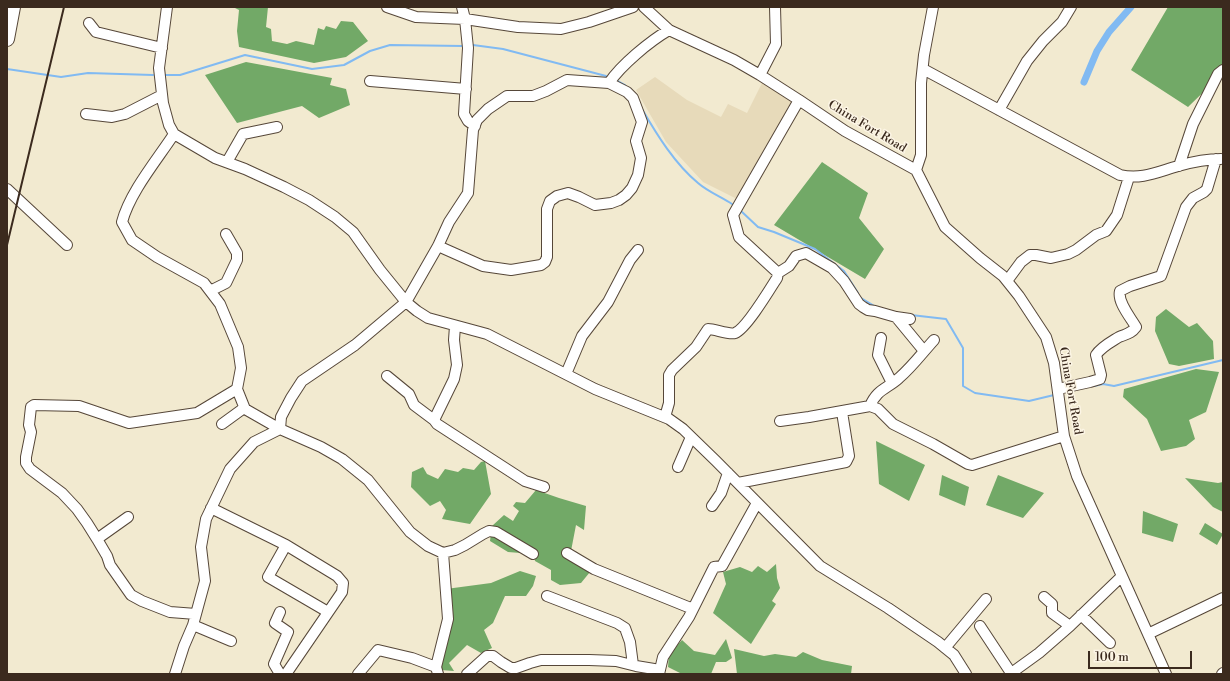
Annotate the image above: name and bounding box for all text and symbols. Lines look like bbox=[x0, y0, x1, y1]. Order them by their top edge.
street label: China Fort Road bbox=[825, 98, 909, 156]
street label: China Fort Road bbox=[1055, 346, 1085, 436]
scale bar bbox=[1090, 643, 1194, 669]
text: 100 m bbox=[1095, 650, 1129, 665]

